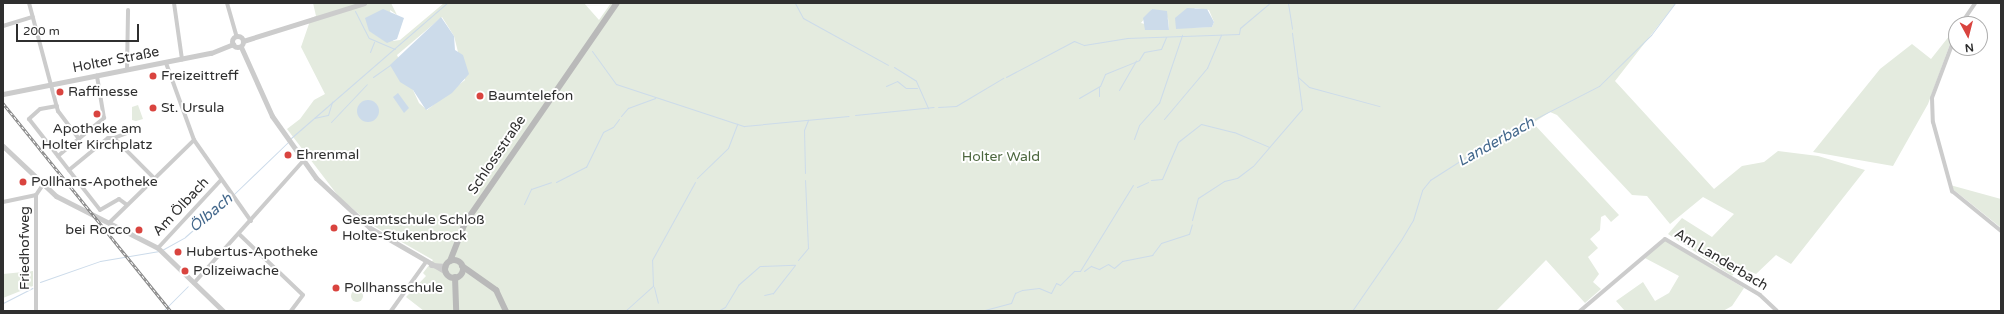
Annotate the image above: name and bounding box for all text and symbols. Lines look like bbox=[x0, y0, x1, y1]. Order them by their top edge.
scale bar bbox=[18, 16, 141, 42]
north arrow bbox=[1948, 16, 1988, 56]
text: 200 m bbox=[23, 24, 60, 38]
text: N bbox=[1964, 40, 1975, 54]
street label: Holter Straße bbox=[71, 43, 161, 77]
place label: Freizeittreff bbox=[161, 68, 239, 84]
marker: Freizeittreff bbox=[148, 71, 158, 81]
place label: Raffinesse bbox=[68, 84, 138, 100]
marker: Raffinesse bbox=[55, 87, 65, 97]
place label: Baumtelefon bbox=[488, 88, 573, 104]
marker: Baumtelefon bbox=[475, 91, 485, 101]
place label: St. Ursula bbox=[161, 100, 224, 116]
marker: St. Ursula bbox=[148, 103, 158, 113]
marker: Apotheke am Holter Kirchplatz bbox=[92, 109, 102, 119]
street label: Schlossstraße bbox=[464, 112, 530, 198]
water label: Landerbach bbox=[1454, 114, 1538, 170]
place label: Apotheke am Holter Kirchplatz bbox=[42, 121, 152, 154]
place label: Ehrenmal bbox=[296, 147, 359, 163]
park label: Holter Wald bbox=[962, 149, 1040, 165]
marker: Ehrenmal bbox=[283, 150, 293, 160]
place label: Pollhans-Apotheke bbox=[31, 174, 158, 190]
street label: Am Ölbach bbox=[150, 174, 212, 240]
marker: Pollhans-Apotheke bbox=[18, 177, 28, 187]
water label: Ölbach bbox=[186, 190, 236, 236]
street label: Friedhofweg bbox=[17, 206, 33, 290]
place label: Gesamtschule Schloß Holte-Stukenbrock bbox=[342, 212, 484, 244]
place label: bei Rocco bbox=[65, 222, 131, 238]
marker: Gesamtschule Schloß Holte-Stukenbrock bbox=[329, 223, 339, 233]
marker: bei Rocco bbox=[134, 225, 144, 235]
street label: Am Landerbach bbox=[1671, 225, 1771, 295]
place label: Hubertus-Apotheke bbox=[186, 244, 318, 260]
marker: Hubertus-Apotheke bbox=[173, 247, 183, 257]
place label: Polizeiwache bbox=[193, 263, 279, 279]
marker: Polizeiwache bbox=[180, 266, 190, 276]
place label: Pollhansschule bbox=[344, 280, 443, 296]
marker: Pollhansschule bbox=[331, 283, 341, 293]

